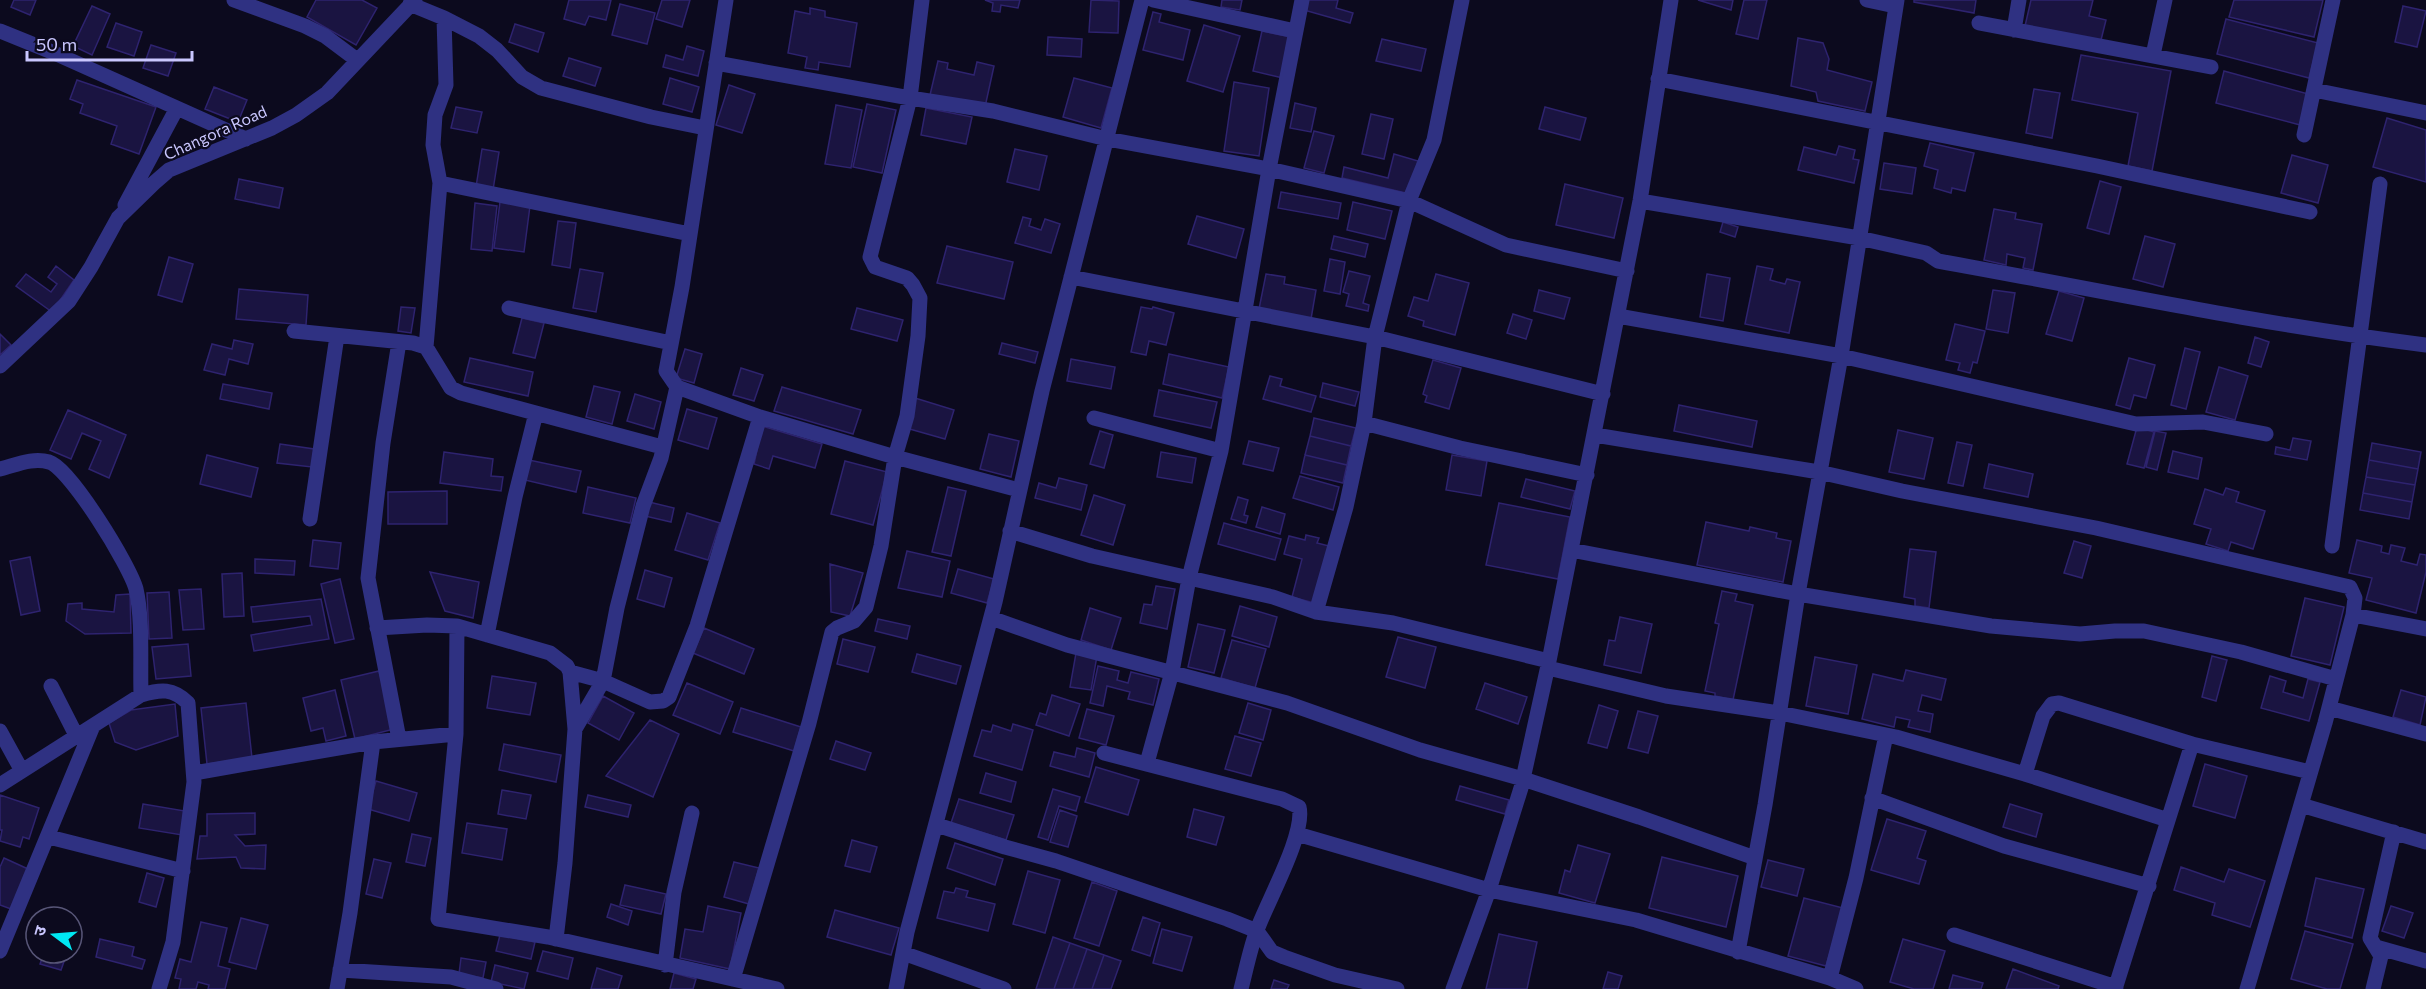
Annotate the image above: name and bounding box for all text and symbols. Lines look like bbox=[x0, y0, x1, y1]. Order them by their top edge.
scale bar bbox=[27, 24, 192, 62]
text: 50 m bbox=[36, 33, 77, 55]
street label: Changora Road bbox=[161, 101, 269, 163]
north arrow bbox=[24, 905, 84, 965]
text: उ bbox=[29, 923, 50, 938]

